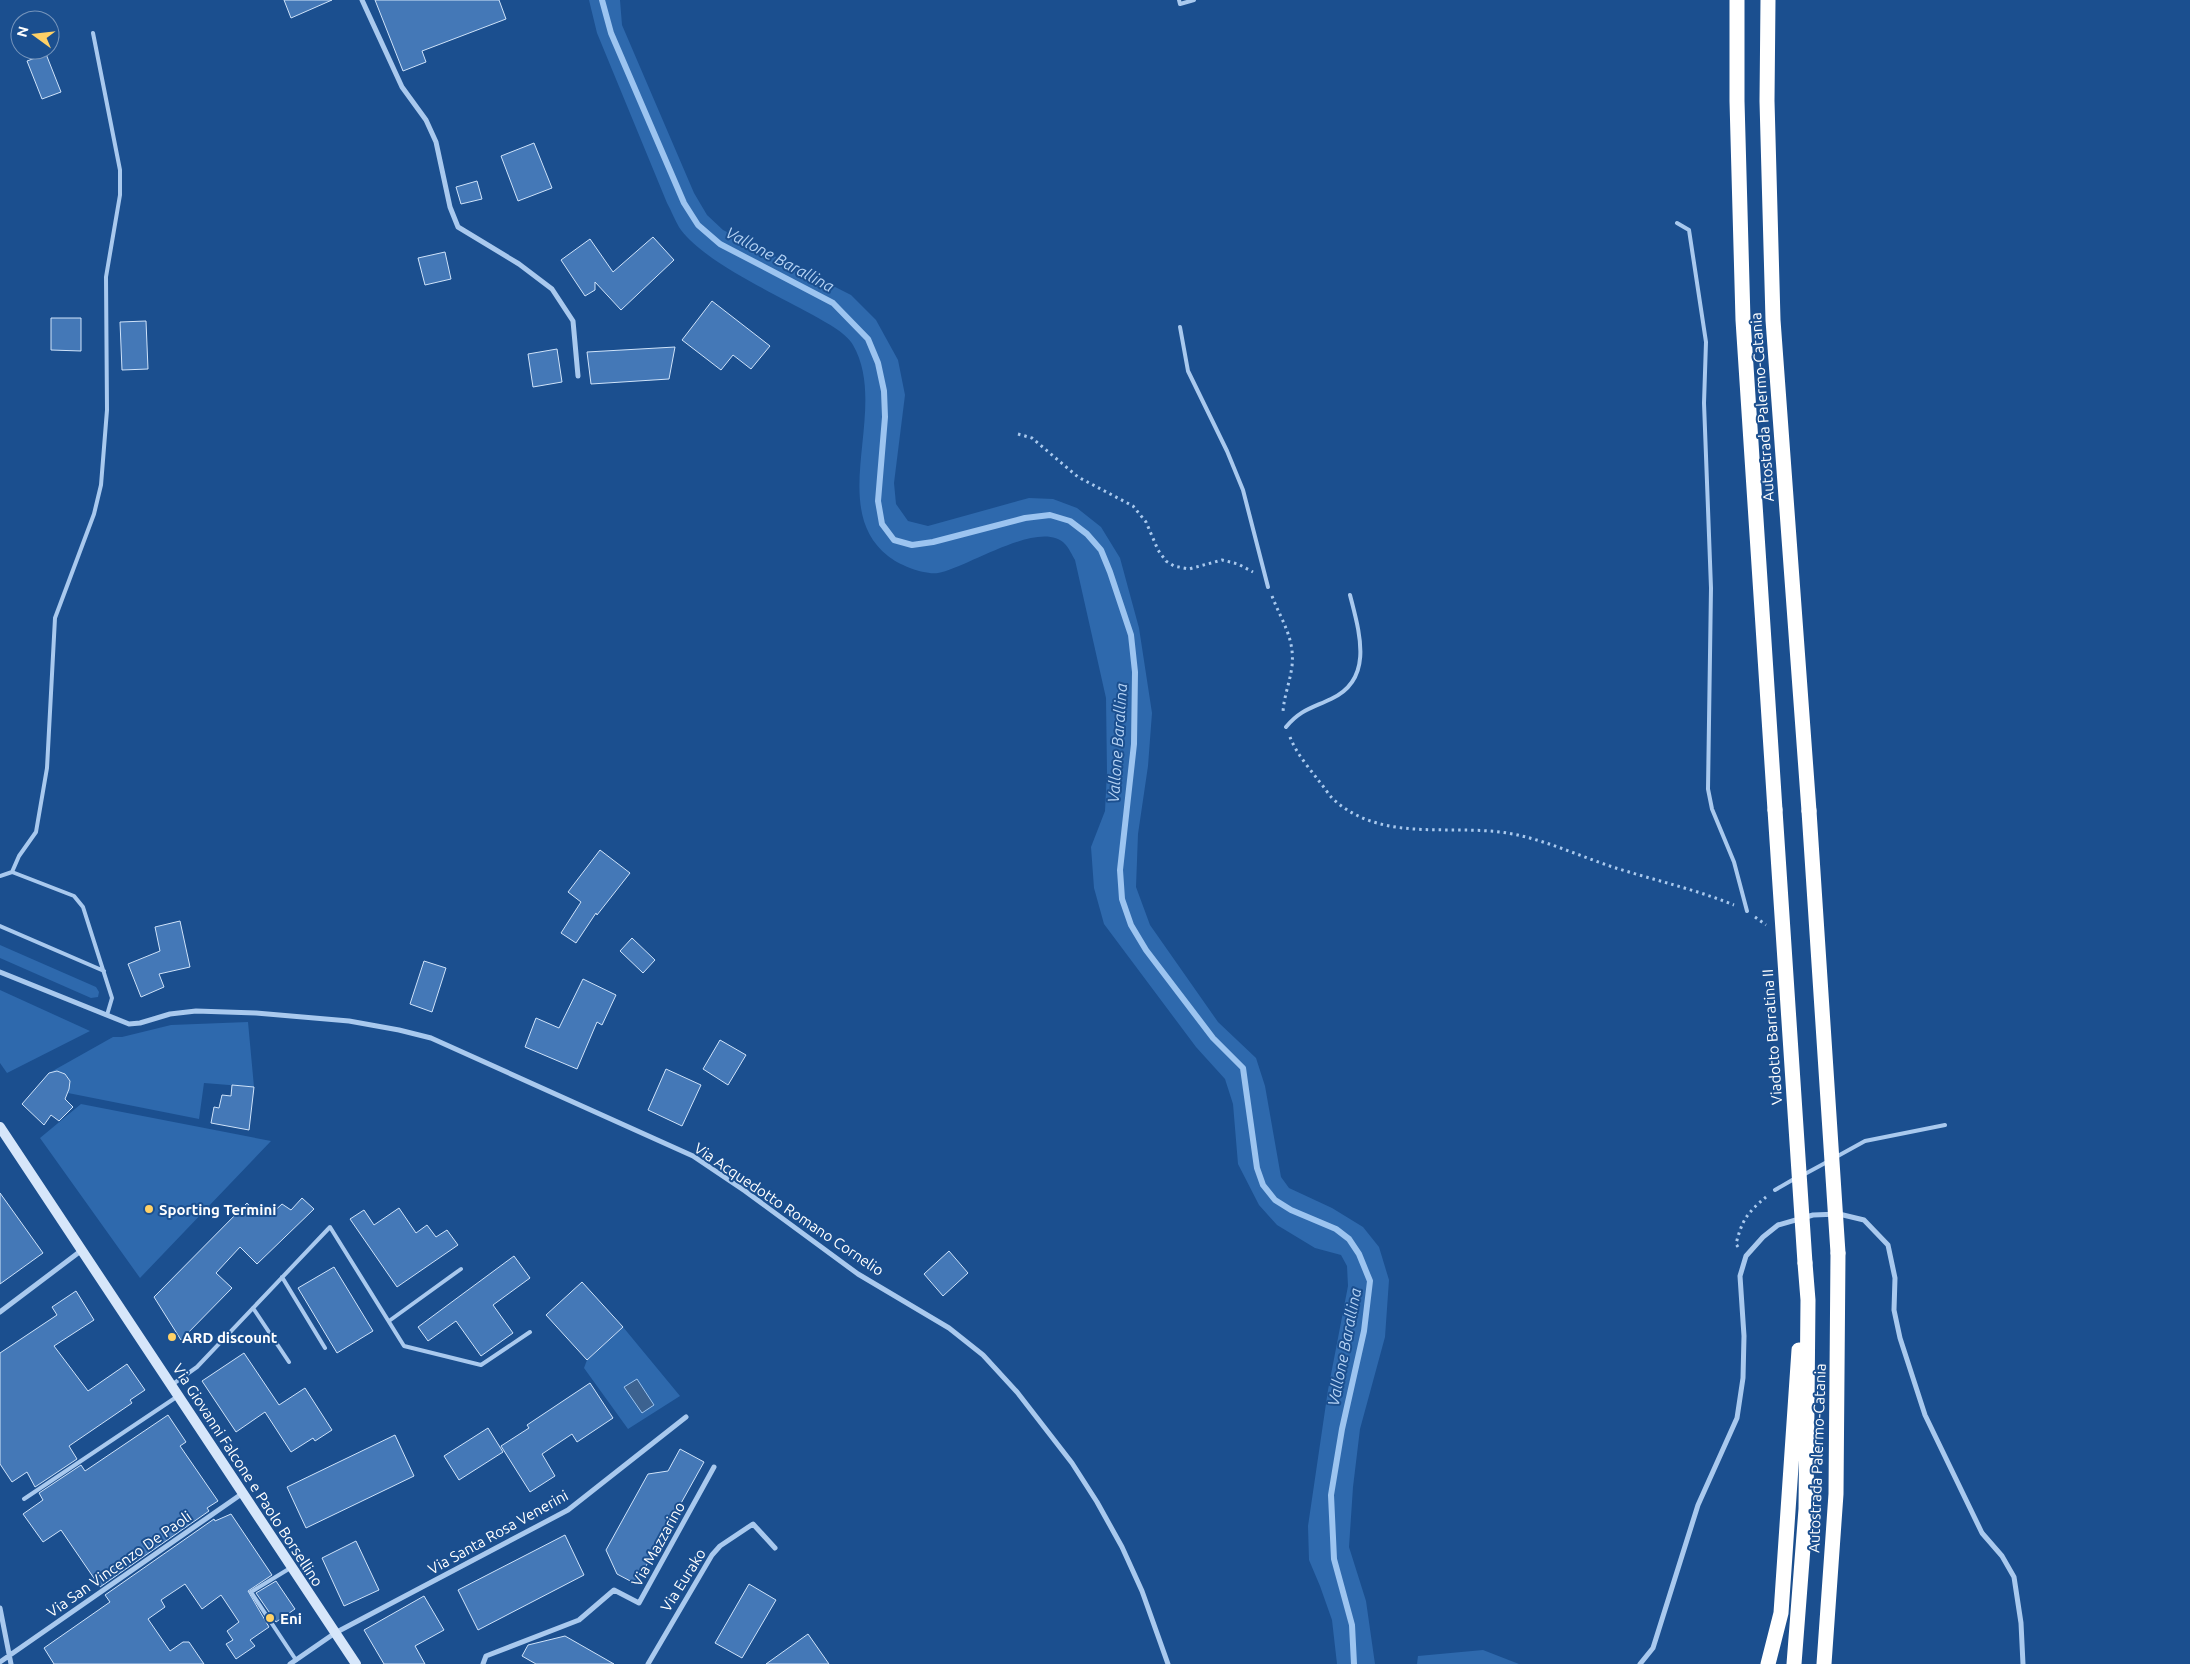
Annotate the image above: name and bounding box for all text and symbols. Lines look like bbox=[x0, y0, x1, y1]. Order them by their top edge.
north arrow bbox=[10, 10, 60, 60]
text: N bbox=[13, 25, 32, 39]
water label: Vallone Barallina bbox=[723, 223, 837, 295]
street label: Autostrada Palermo-Catania bbox=[1747, 312, 1777, 502]
water label: Vallone Barallina bbox=[1104, 682, 1130, 803]
street label: Viadotto Barratina II bbox=[1759, 969, 1785, 1105]
street label: Via Acquedotto Romano Cornelio bbox=[691, 1139, 887, 1279]
place label: Sporting Termini bbox=[159, 1201, 276, 1218]
marker: Sporting Termini bbox=[143, 1203, 155, 1215]
water label: Vallone Barallina bbox=[1324, 1286, 1364, 1408]
place label: ARD discount bbox=[182, 1329, 278, 1346]
marker: ARD discount bbox=[166, 1331, 178, 1343]
street label: Via Giovanni Falcone e Paolo Borsellino bbox=[169, 1360, 327, 1590]
street label: Autostrada Palermo-Catania bbox=[1805, 1363, 1829, 1553]
street label: Via Santa Rosa Venerini bbox=[425, 1486, 571, 1578]
street label: Via Mazzarino bbox=[628, 1499, 688, 1589]
street label: Via San Vincenzo De Paoli bbox=[43, 1508, 195, 1620]
street label: Via Eurako bbox=[657, 1545, 709, 1615]
place label: Eni bbox=[280, 1610, 302, 1627]
marker: Eni bbox=[264, 1612, 276, 1624]

